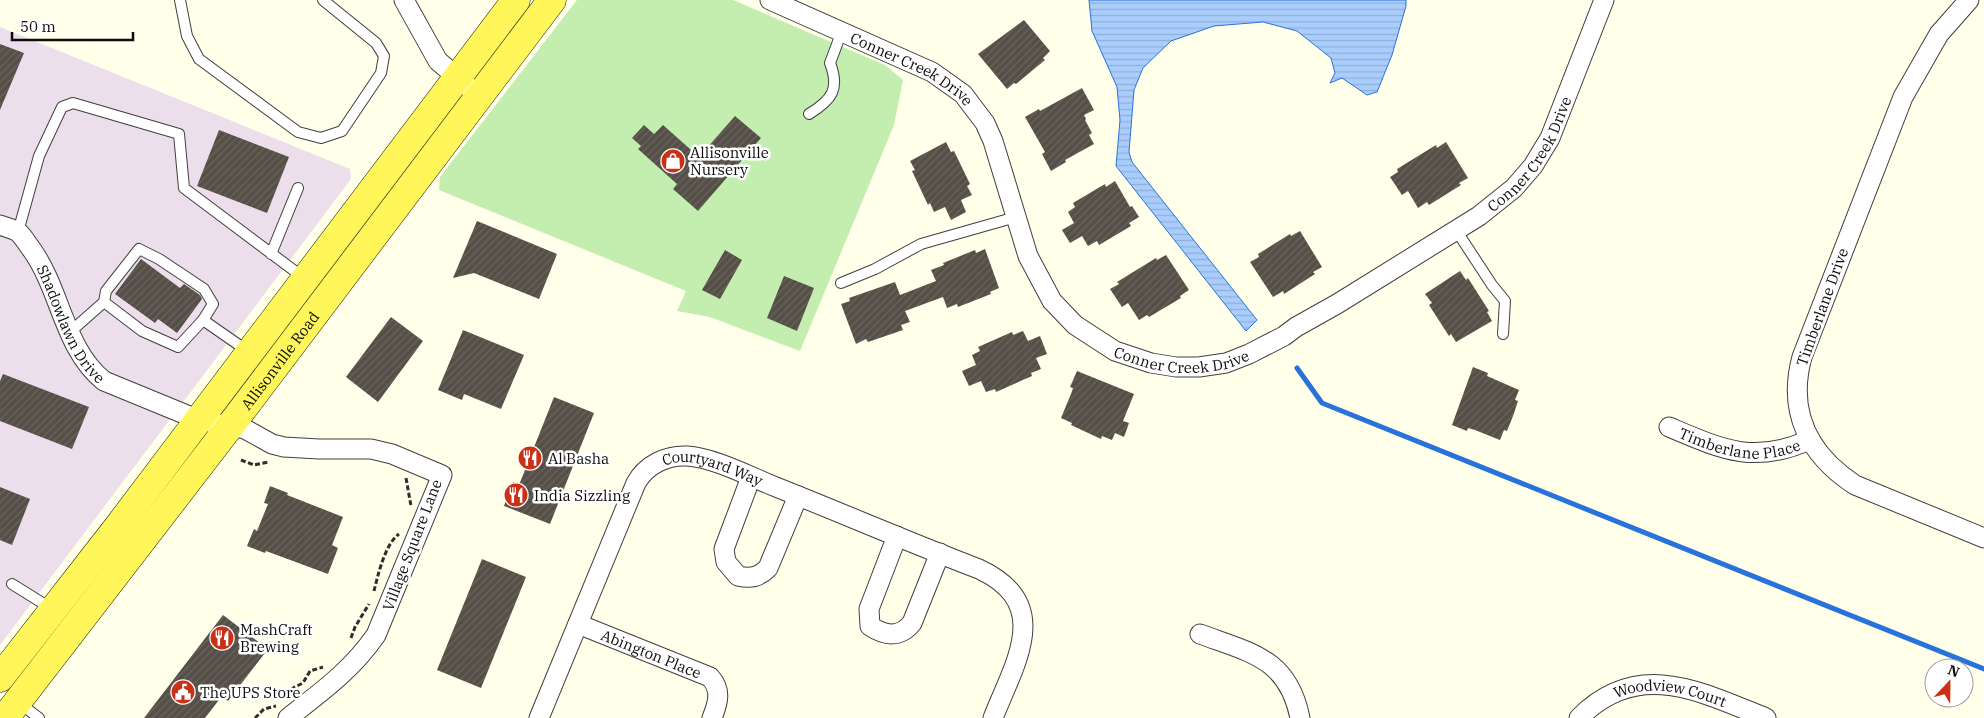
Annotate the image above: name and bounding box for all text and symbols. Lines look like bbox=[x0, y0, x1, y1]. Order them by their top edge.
scale bar bbox=[12, 10, 134, 42]
text: 50 m bbox=[20, 17, 56, 36]
street label: Conner Creek Drive bbox=[848, 27, 978, 109]
street label: Conner Creek Drive bbox=[1483, 94, 1575, 215]
place label: Allisonville Nursery bbox=[690, 143, 769, 179]
shop icon: Allisonville Nursery bbox=[660, 148, 686, 174]
street label: Timberlane Drive bbox=[1792, 245, 1852, 369]
street label: Shadowlawn Drive bbox=[33, 261, 109, 387]
street label: Allisonville Road bbox=[236, 307, 323, 413]
street label: Conner Creek Drive bbox=[1112, 342, 1252, 377]
street label: Timberlane Place bbox=[1676, 423, 1803, 462]
restaurant icon: Al Basha bbox=[517, 445, 543, 471]
street label: Courtyard Way bbox=[659, 446, 766, 490]
place label: Al Basha bbox=[548, 449, 609, 468]
street label: Village Square Lane bbox=[378, 477, 446, 613]
restaurant icon: India Sizzling bbox=[503, 482, 529, 508]
place label: India Sizzling bbox=[534, 486, 630, 505]
place label: MashCraft Brewing bbox=[240, 620, 313, 656]
restaurant icon: MashCraft Brewing bbox=[209, 625, 235, 651]
street label: Abington Place bbox=[598, 625, 704, 682]
north arrow bbox=[1924, 658, 1974, 708]
text: N bbox=[1945, 661, 1962, 681]
street label: Woodview Court bbox=[1611, 675, 1729, 711]
public building icon: The UPS Store bbox=[170, 679, 196, 705]
place label: The UPS Store bbox=[200, 683, 301, 702]

